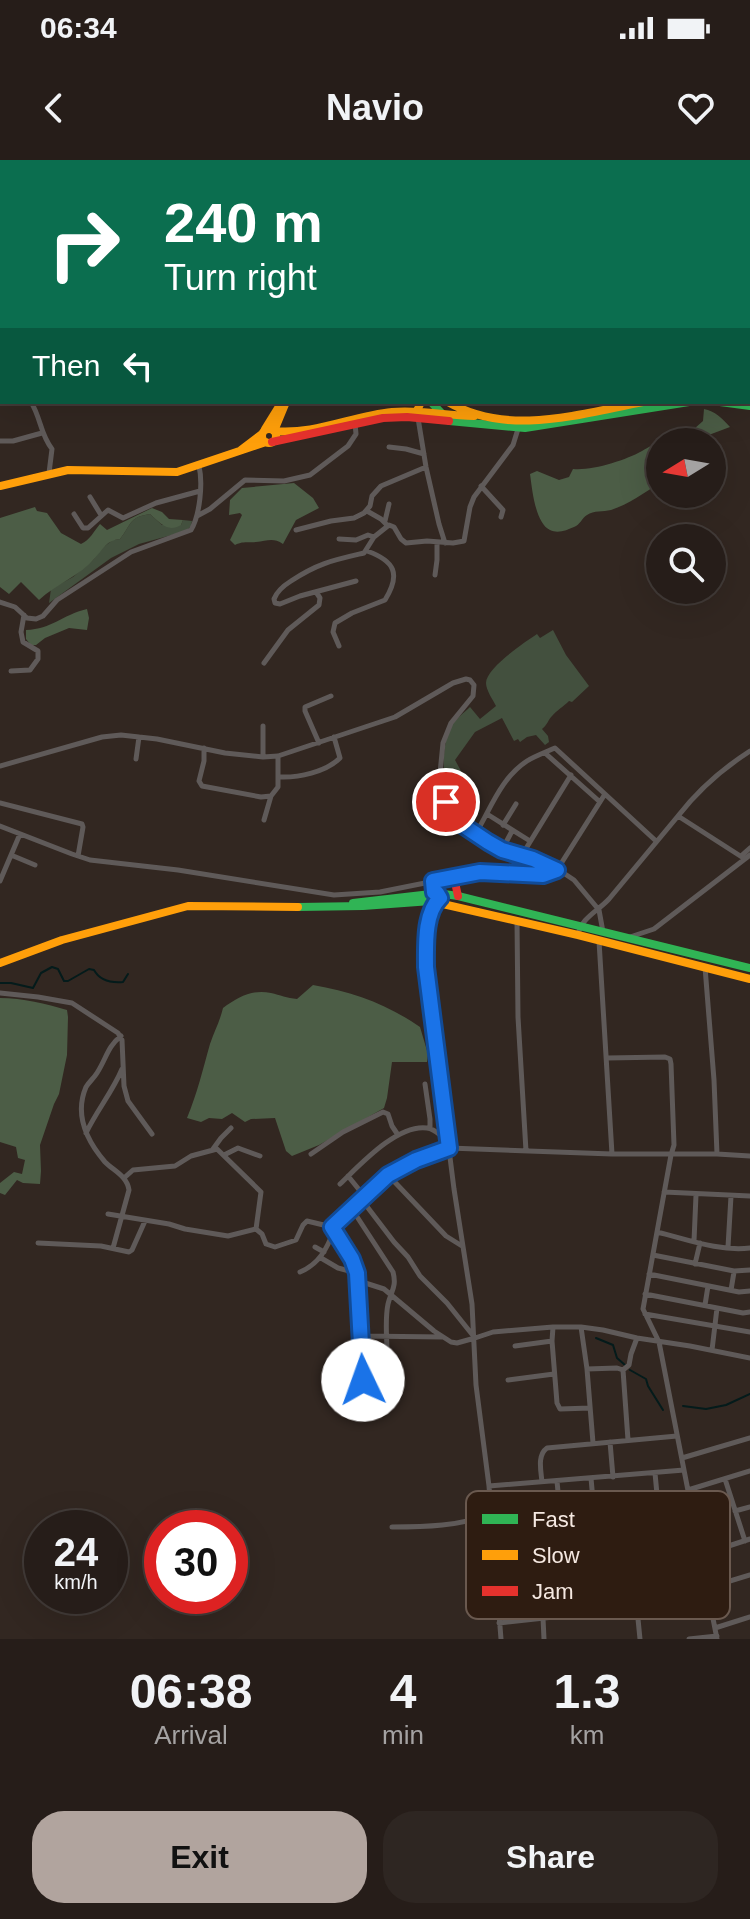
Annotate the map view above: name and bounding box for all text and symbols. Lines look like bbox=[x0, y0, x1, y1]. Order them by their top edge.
text: 06:34 bbox=[40, 11, 117, 44]
icon: back bbox=[32, 86, 76, 130]
icon: heart bbox=[674, 86, 718, 130]
text: Navio bbox=[326, 87, 424, 128]
text: 240 m bbox=[164, 191, 323, 254]
icon: right bbox=[32, 192, 136, 296]
text: Turn right bbox=[164, 257, 317, 298]
icon: left bbox=[116, 344, 160, 388]
text: Then bbox=[32, 349, 100, 382]
north arrow bbox=[646, 428, 726, 508]
map controls bbox=[646, 428, 726, 604]
button: search bbox=[646, 524, 726, 604]
pin bbox=[412, 768, 480, 836]
icon: arrive bbox=[424, 780, 468, 824]
position arrow bbox=[321, 1338, 405, 1422]
legend bbox=[466, 1491, 730, 1619]
text: Fast bbox=[532, 1507, 575, 1532]
speed limit sign: 30 bbox=[144, 1510, 248, 1614]
text: 24 bbox=[54, 1530, 98, 1574]
text: Slow bbox=[532, 1543, 580, 1568]
text: km/h bbox=[54, 1571, 98, 1593]
text: Jam bbox=[532, 1579, 574, 1604]
text: 06:38 bbox=[130, 1665, 252, 1718]
text: 4 bbox=[390, 1665, 416, 1718]
text: 1.3 bbox=[554, 1665, 620, 1718]
text: Arrival bbox=[154, 1720, 228, 1750]
text: min bbox=[382, 1720, 424, 1750]
text: km bbox=[570, 1720, 604, 1750]
button: Exit bbox=[32, 1811, 367, 1903]
button: Share bbox=[383, 1811, 718, 1903]

